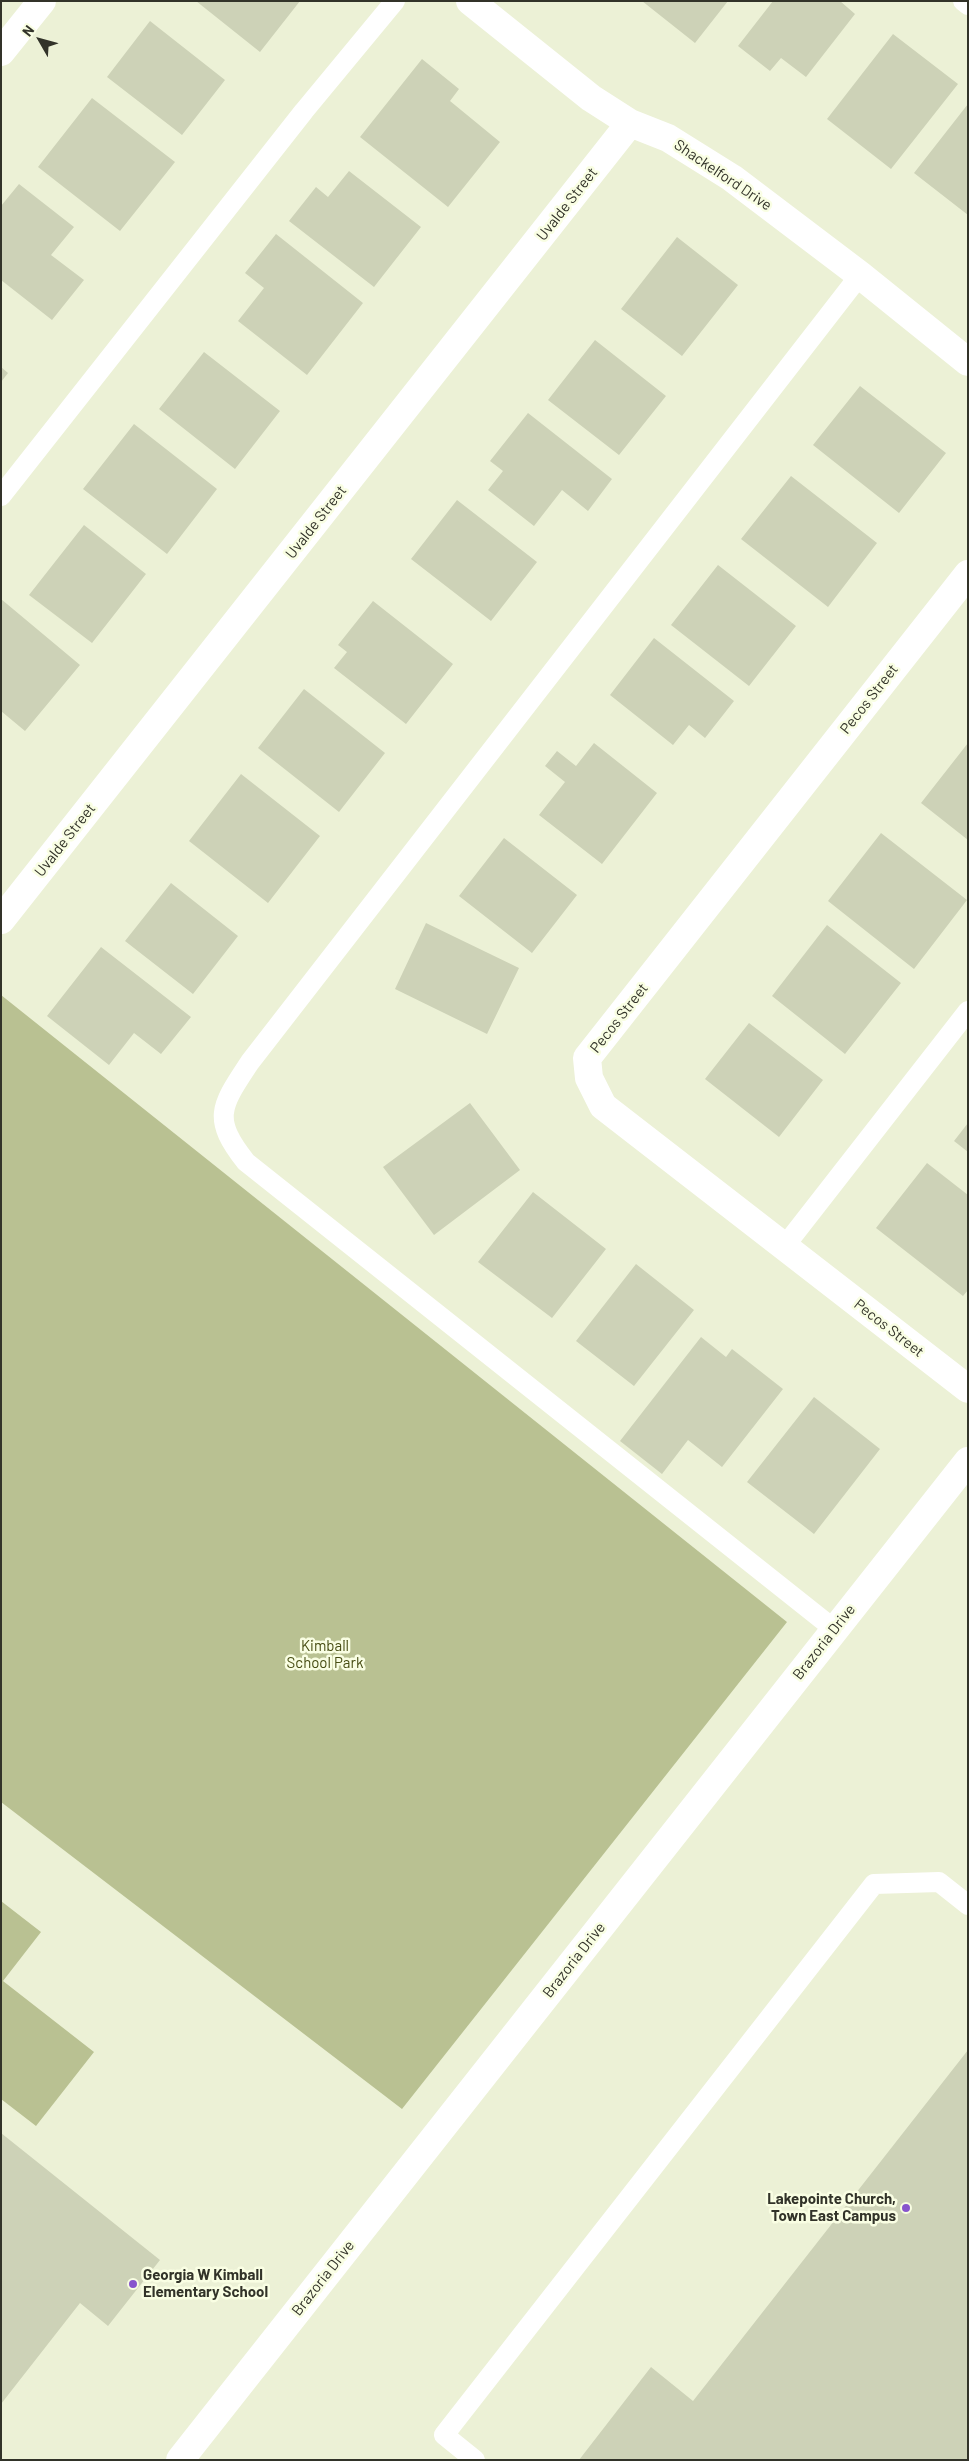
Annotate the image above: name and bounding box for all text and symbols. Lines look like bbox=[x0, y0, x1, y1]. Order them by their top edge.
north arrow bbox=[15, 15, 65, 65]
text: N bbox=[18, 22, 37, 39]
street label: Shackelford Drive bbox=[671, 136, 775, 214]
street label: Uvalde Street bbox=[533, 164, 601, 244]
street label: Uvalde Street bbox=[282, 482, 350, 562]
street label: Pecos Street bbox=[836, 660, 902, 738]
street label: Uvalde Street bbox=[31, 800, 99, 880]
street label: Pecos Street bbox=[586, 979, 652, 1057]
street label: Pecos Street bbox=[850, 1295, 928, 1361]
street label: Brazoria Drive bbox=[789, 1601, 859, 1683]
park label: Kimball School Park bbox=[287, 1637, 363, 1672]
street label: Brazoria Drive bbox=[539, 1919, 609, 2001]
place label: Lakepointe Church, Town East Campus bbox=[767, 2190, 896, 2225]
marker: Lakepointe Church, Town East Campus bbox=[900, 2202, 912, 2214]
street label: Brazoria Drive bbox=[288, 2237, 358, 2319]
place label: Georgia W Kimball Elementary School bbox=[143, 2266, 268, 2301]
marker: Georgia W Kimball Elementary School bbox=[127, 2278, 139, 2290]

